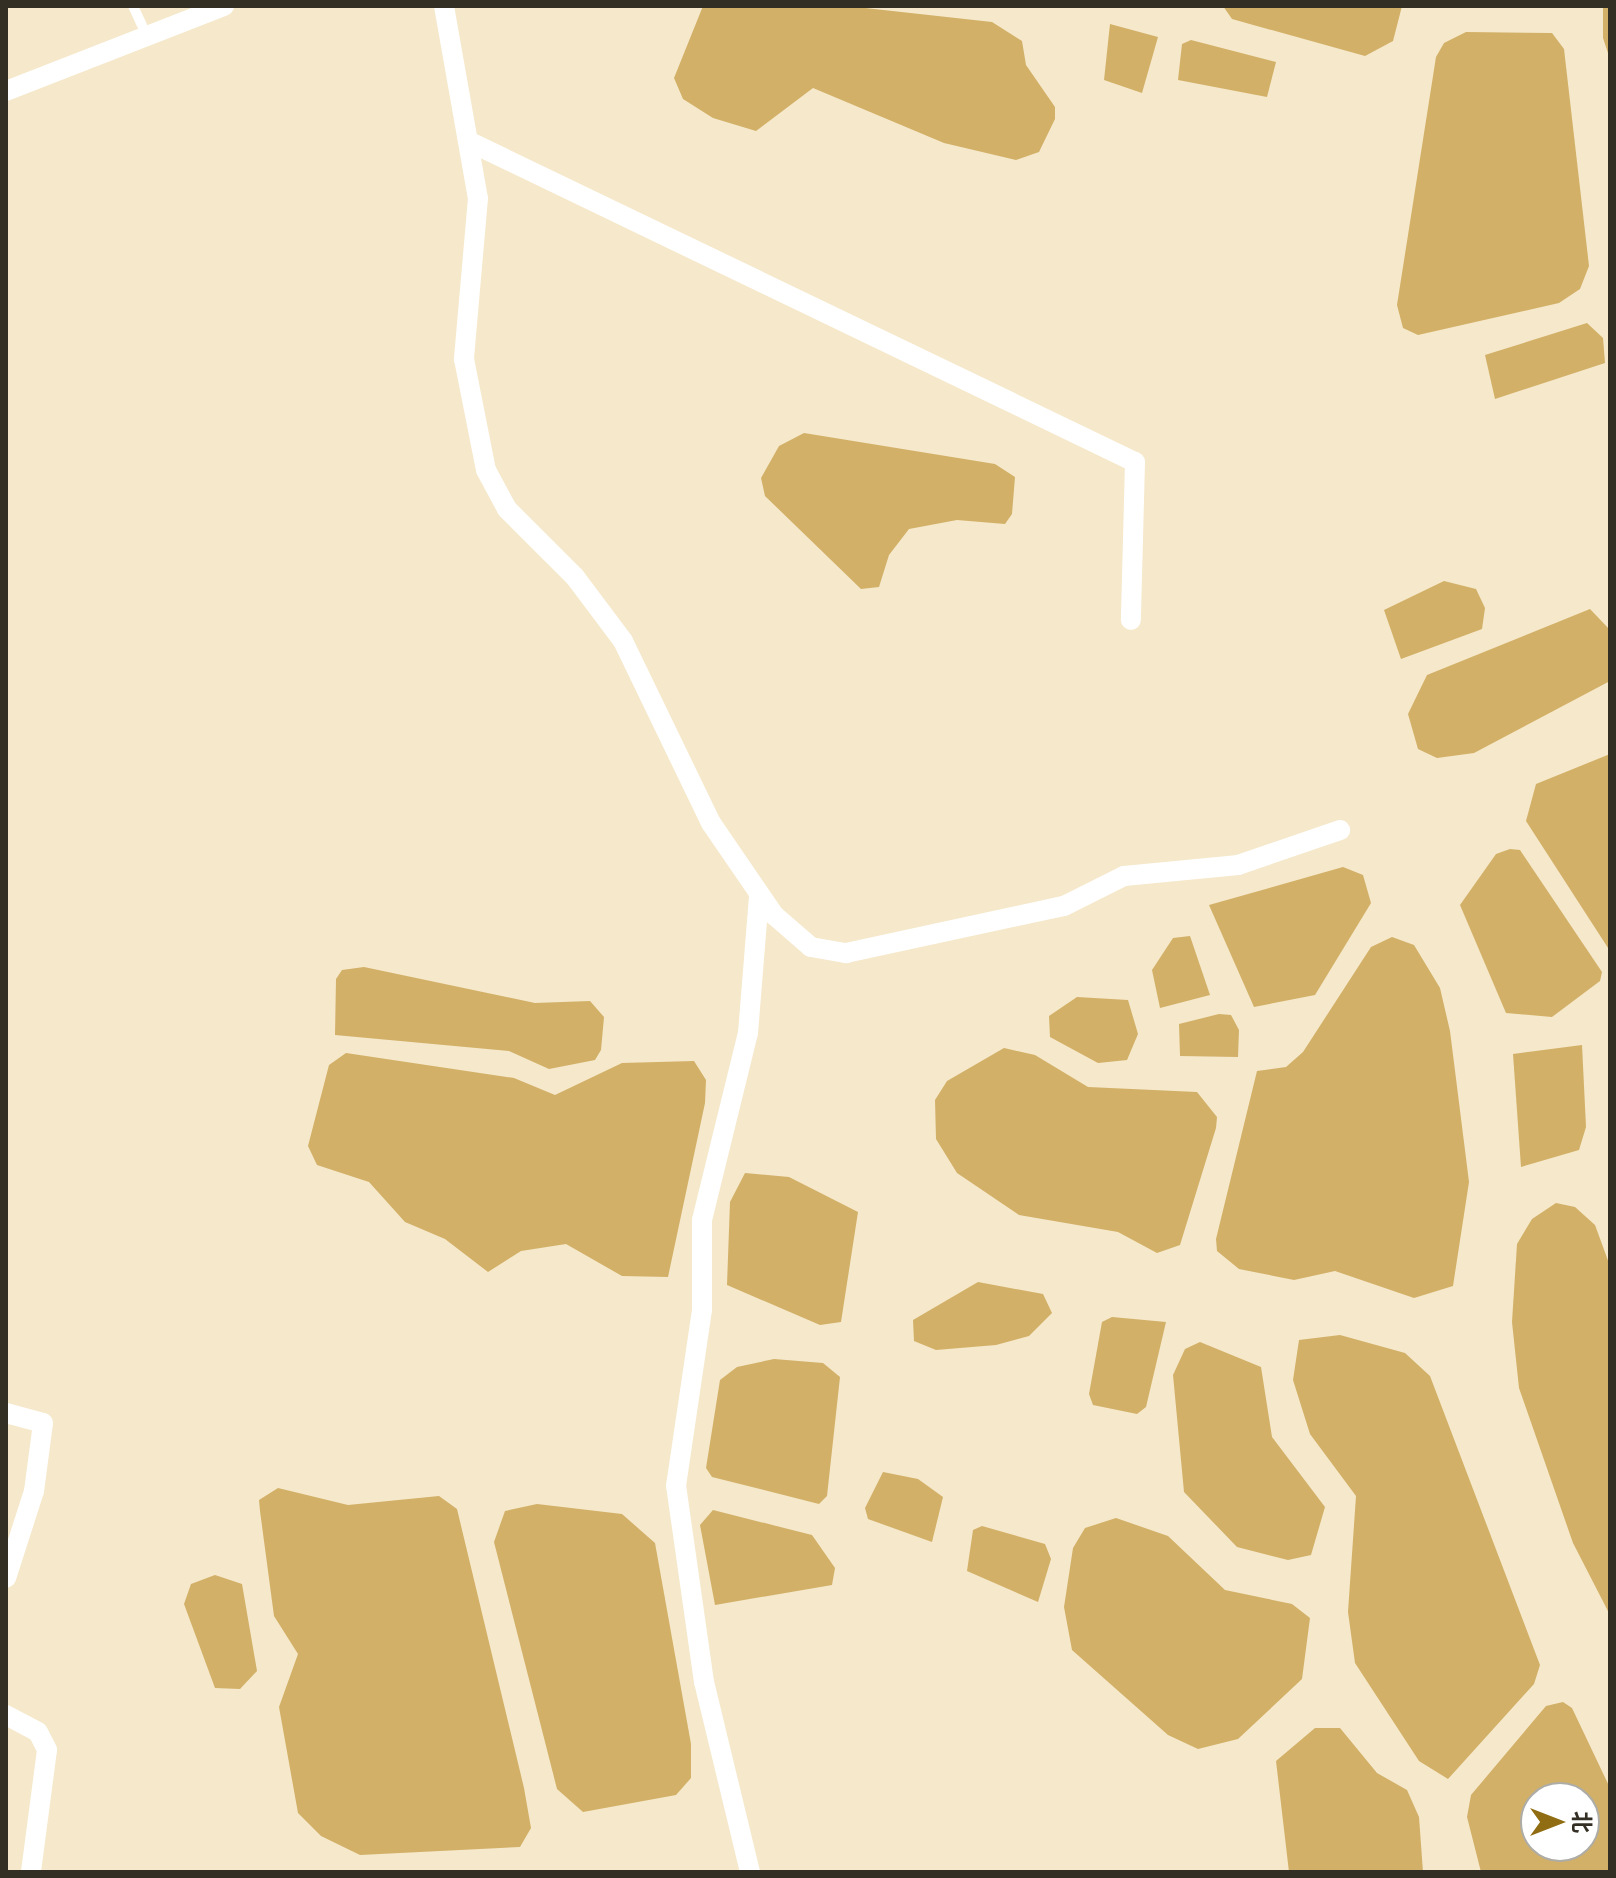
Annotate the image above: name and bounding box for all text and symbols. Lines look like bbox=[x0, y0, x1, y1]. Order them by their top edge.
north arrow bbox=[1520, 1782, 1600, 1862]
text: 北 bbox=[1565, 1811, 1599, 1833]

